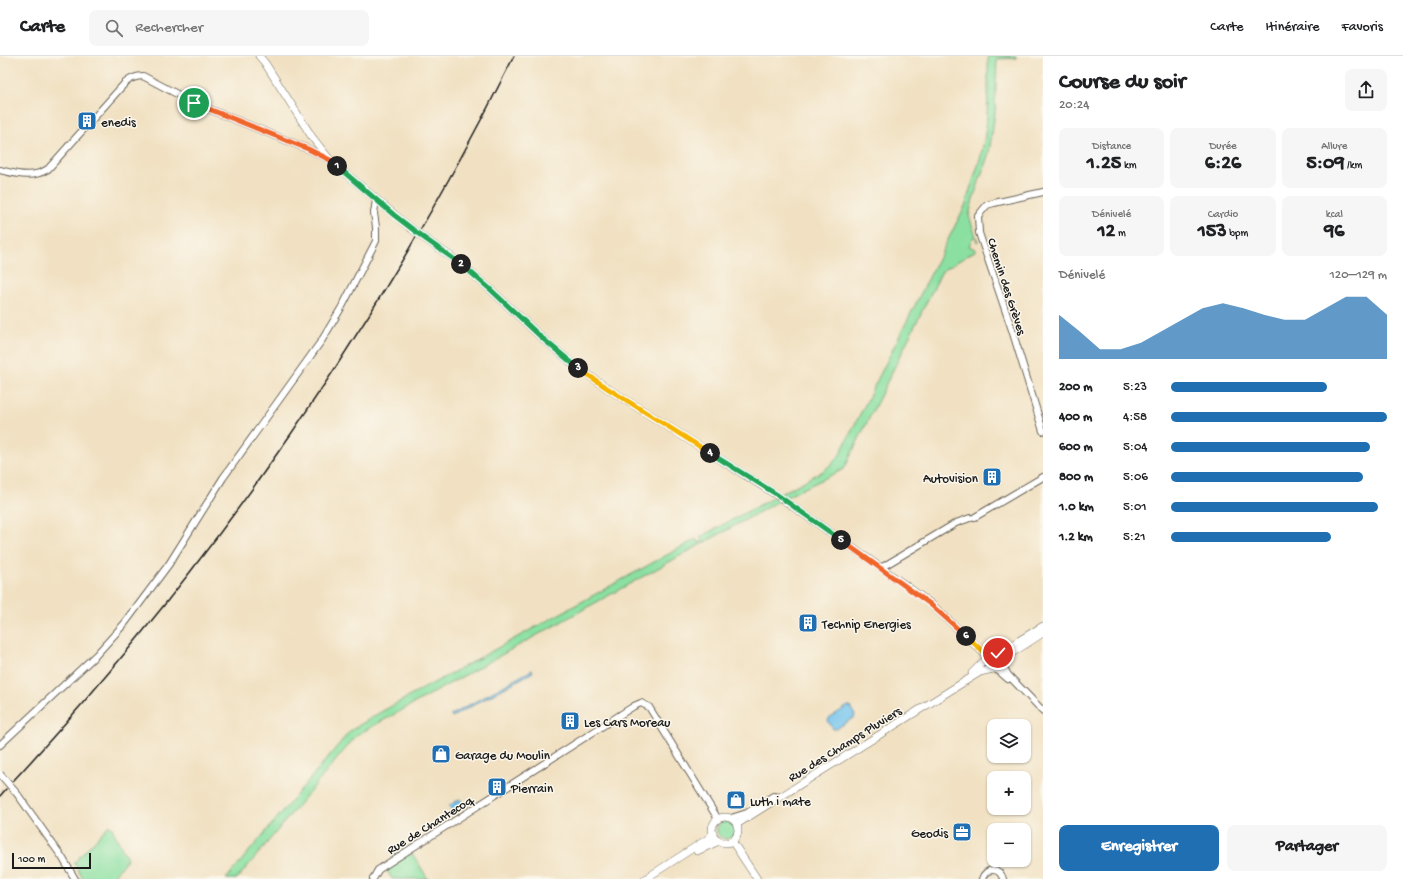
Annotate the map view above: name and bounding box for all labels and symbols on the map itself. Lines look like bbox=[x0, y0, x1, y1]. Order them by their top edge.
pin bbox=[177, 86, 211, 120]
building icon: enedis bbox=[76, 110, 98, 132]
place label: enedis bbox=[101, 116, 137, 131]
pin: 1 bbox=[327, 156, 347, 176]
street label: Chemin des Grèves bbox=[983, 236, 1029, 338]
pin: 2 bbox=[451, 254, 471, 274]
pin: 3 bbox=[568, 358, 588, 378]
pin: 4 bbox=[700, 443, 720, 463]
building icon: Autovision bbox=[981, 466, 1003, 488]
place label: Autovision bbox=[923, 472, 979, 487]
pin: 5 bbox=[831, 530, 851, 550]
building icon: Technip Energies bbox=[797, 612, 819, 634]
place label: Technip Energies bbox=[821, 618, 912, 633]
pin: 6 bbox=[956, 626, 976, 646]
pin bbox=[981, 636, 1015, 670]
street label: Rue des Champs Pluviers bbox=[786, 704, 906, 786]
building icon: Les Cars Moreau bbox=[559, 710, 581, 732]
place label: Les Cars Moreau bbox=[584, 716, 670, 731]
shop icon: Garage du Moulin bbox=[430, 743, 452, 765]
place label: Garage du Moulin bbox=[455, 749, 551, 764]
building icon: Pierrain bbox=[486, 776, 508, 798]
place label: Pierrain bbox=[510, 782, 554, 797]
shop icon: Luth i mate bbox=[725, 789, 747, 811]
street label: Rue de Chantecoq bbox=[385, 792, 478, 859]
place label: Luth i mate bbox=[750, 795, 811, 810]
office icon: Geodis bbox=[951, 821, 973, 843]
place label: Geodis bbox=[911, 827, 949, 842]
scale bar bbox=[12, 851, 91, 870]

